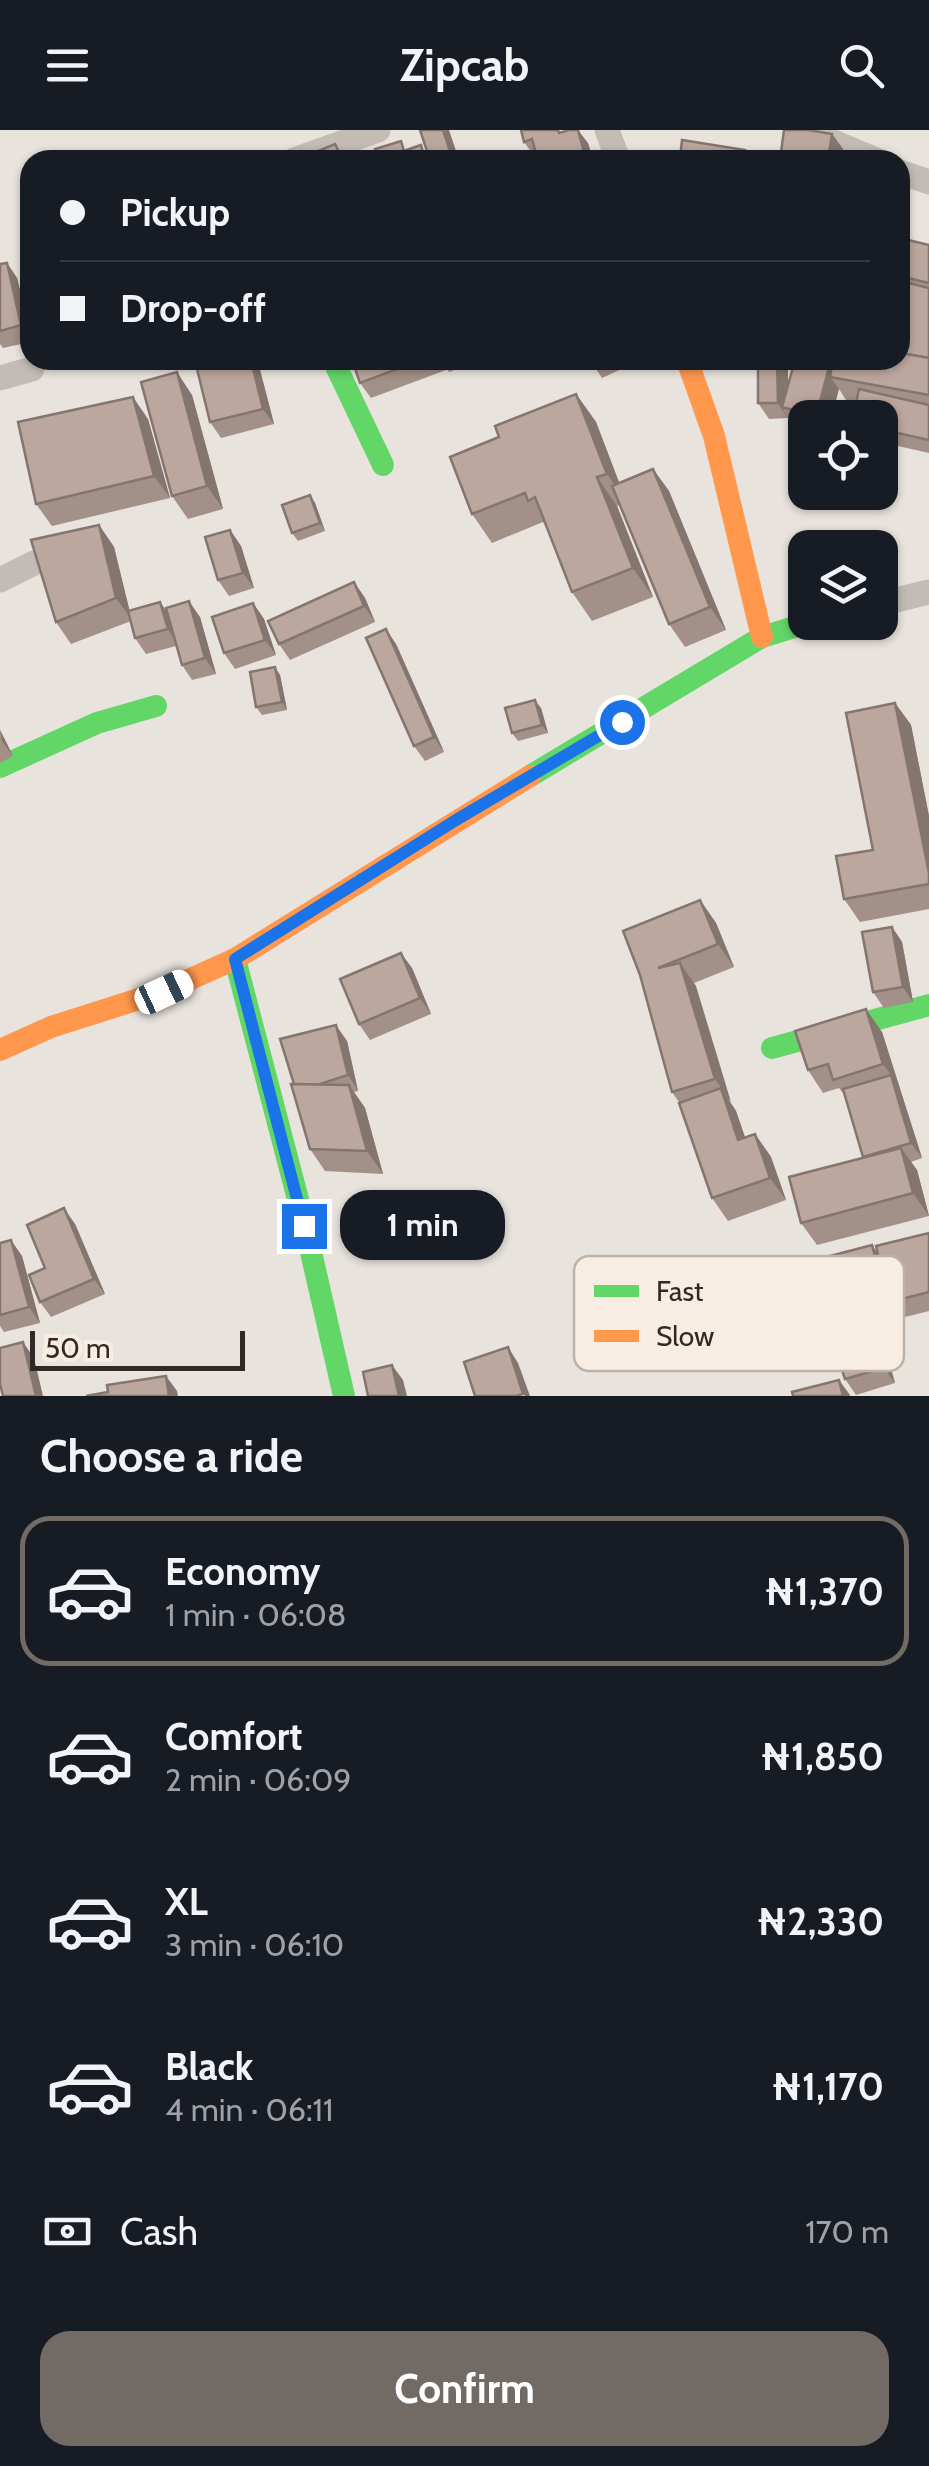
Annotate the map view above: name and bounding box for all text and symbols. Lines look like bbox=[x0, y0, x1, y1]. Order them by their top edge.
icon: menu bbox=[40, 38, 95, 93]
text: Zipcab bbox=[400, 38, 529, 92]
icon: search bbox=[834, 38, 889, 93]
text: Pickup bbox=[120, 189, 230, 236]
text: Drop-off bbox=[120, 285, 266, 332]
map controls bbox=[788, 400, 898, 640]
button: locate bbox=[788, 400, 898, 510]
button: layers bbox=[788, 530, 898, 640]
route start bbox=[600, 700, 645, 745]
car bbox=[130, 966, 198, 1018]
callout: 1 min bbox=[339, 1191, 504, 1261]
route end bbox=[282, 1204, 327, 1249]
text: 1 min bbox=[386, 1205, 459, 1244]
legend bbox=[574, 1256, 904, 1371]
text: Fast bbox=[656, 1274, 704, 1308]
text: Slow bbox=[656, 1319, 714, 1353]
scale bar bbox=[30, 1326, 245, 1370]
text: 50 m bbox=[45, 1331, 111, 1365]
text: Choose a ride bbox=[40, 1429, 303, 1483]
icon: car bbox=[45, 1546, 135, 1636]
text: Economy bbox=[165, 1548, 320, 1595]
text: ₦1,370 bbox=[764, 1568, 884, 1615]
text: 1 min · 06:08 bbox=[165, 1595, 346, 1634]
icon: car bbox=[45, 1711, 135, 1801]
text: Comfort bbox=[165, 1713, 302, 1760]
text: ₦1,850 bbox=[760, 1733, 884, 1780]
text: 2 min · 06:09 bbox=[165, 1760, 351, 1799]
icon: car bbox=[45, 1876, 135, 1966]
text: XL bbox=[165, 1878, 208, 1925]
text: ₦2,330 bbox=[757, 1898, 884, 1945]
text: 3 min · 06:10 bbox=[165, 1925, 344, 1964]
icon: car bbox=[45, 2041, 135, 2131]
text: Black bbox=[165, 2043, 253, 2090]
text: ₦1,170 bbox=[771, 2063, 884, 2110]
text: 4 min · 06:11 bbox=[165, 2090, 333, 2129]
icon: cash bbox=[40, 2204, 95, 2259]
text: Cash bbox=[120, 2208, 198, 2255]
text: 170 m bbox=[805, 2212, 889, 2251]
button: Confirm bbox=[40, 2331, 889, 2446]

